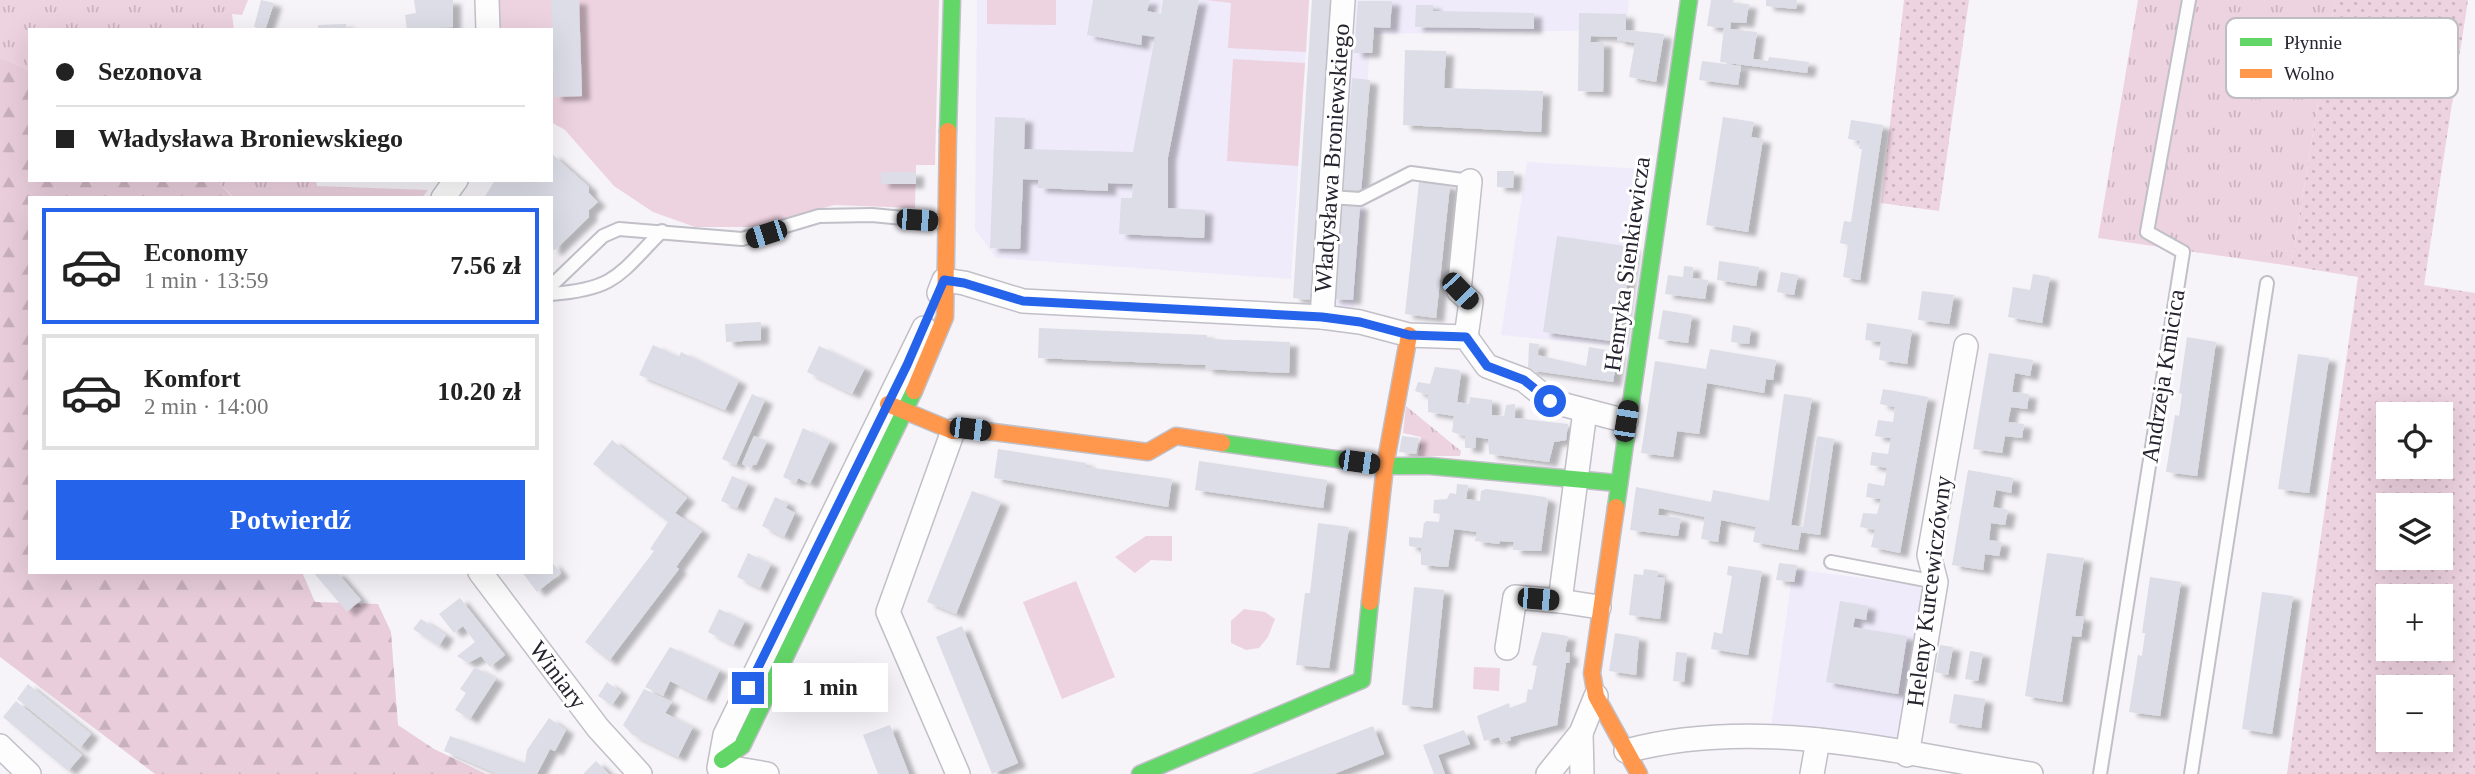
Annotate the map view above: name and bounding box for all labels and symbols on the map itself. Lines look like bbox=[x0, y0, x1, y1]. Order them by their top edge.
legend bbox=[2226, 18, 2458, 98]
street label: Władysława Broniewskiego bbox=[1310, 22, 1354, 294]
text: Płynnie bbox=[2284, 32, 2342, 53]
text: Wolno bbox=[2284, 63, 2334, 84]
street label: Henryka Sienkiewicza bbox=[1599, 155, 1655, 373]
car bbox=[896, 208, 939, 232]
car bbox=[743, 218, 790, 250]
car bbox=[1438, 269, 1483, 313]
street label: Andrzeja Kmicica bbox=[2136, 287, 2190, 465]
route start bbox=[1534, 385, 1566, 417]
car bbox=[1613, 399, 1640, 443]
car bbox=[948, 416, 993, 442]
car bbox=[1337, 449, 1382, 475]
street label: Heleny Kurcewiczówny bbox=[1902, 474, 1956, 708]
car bbox=[1517, 587, 1560, 611]
street label: Winiary bbox=[524, 636, 592, 714]
callout: 1 min bbox=[772, 664, 888, 712]
route end bbox=[732, 672, 764, 704]

